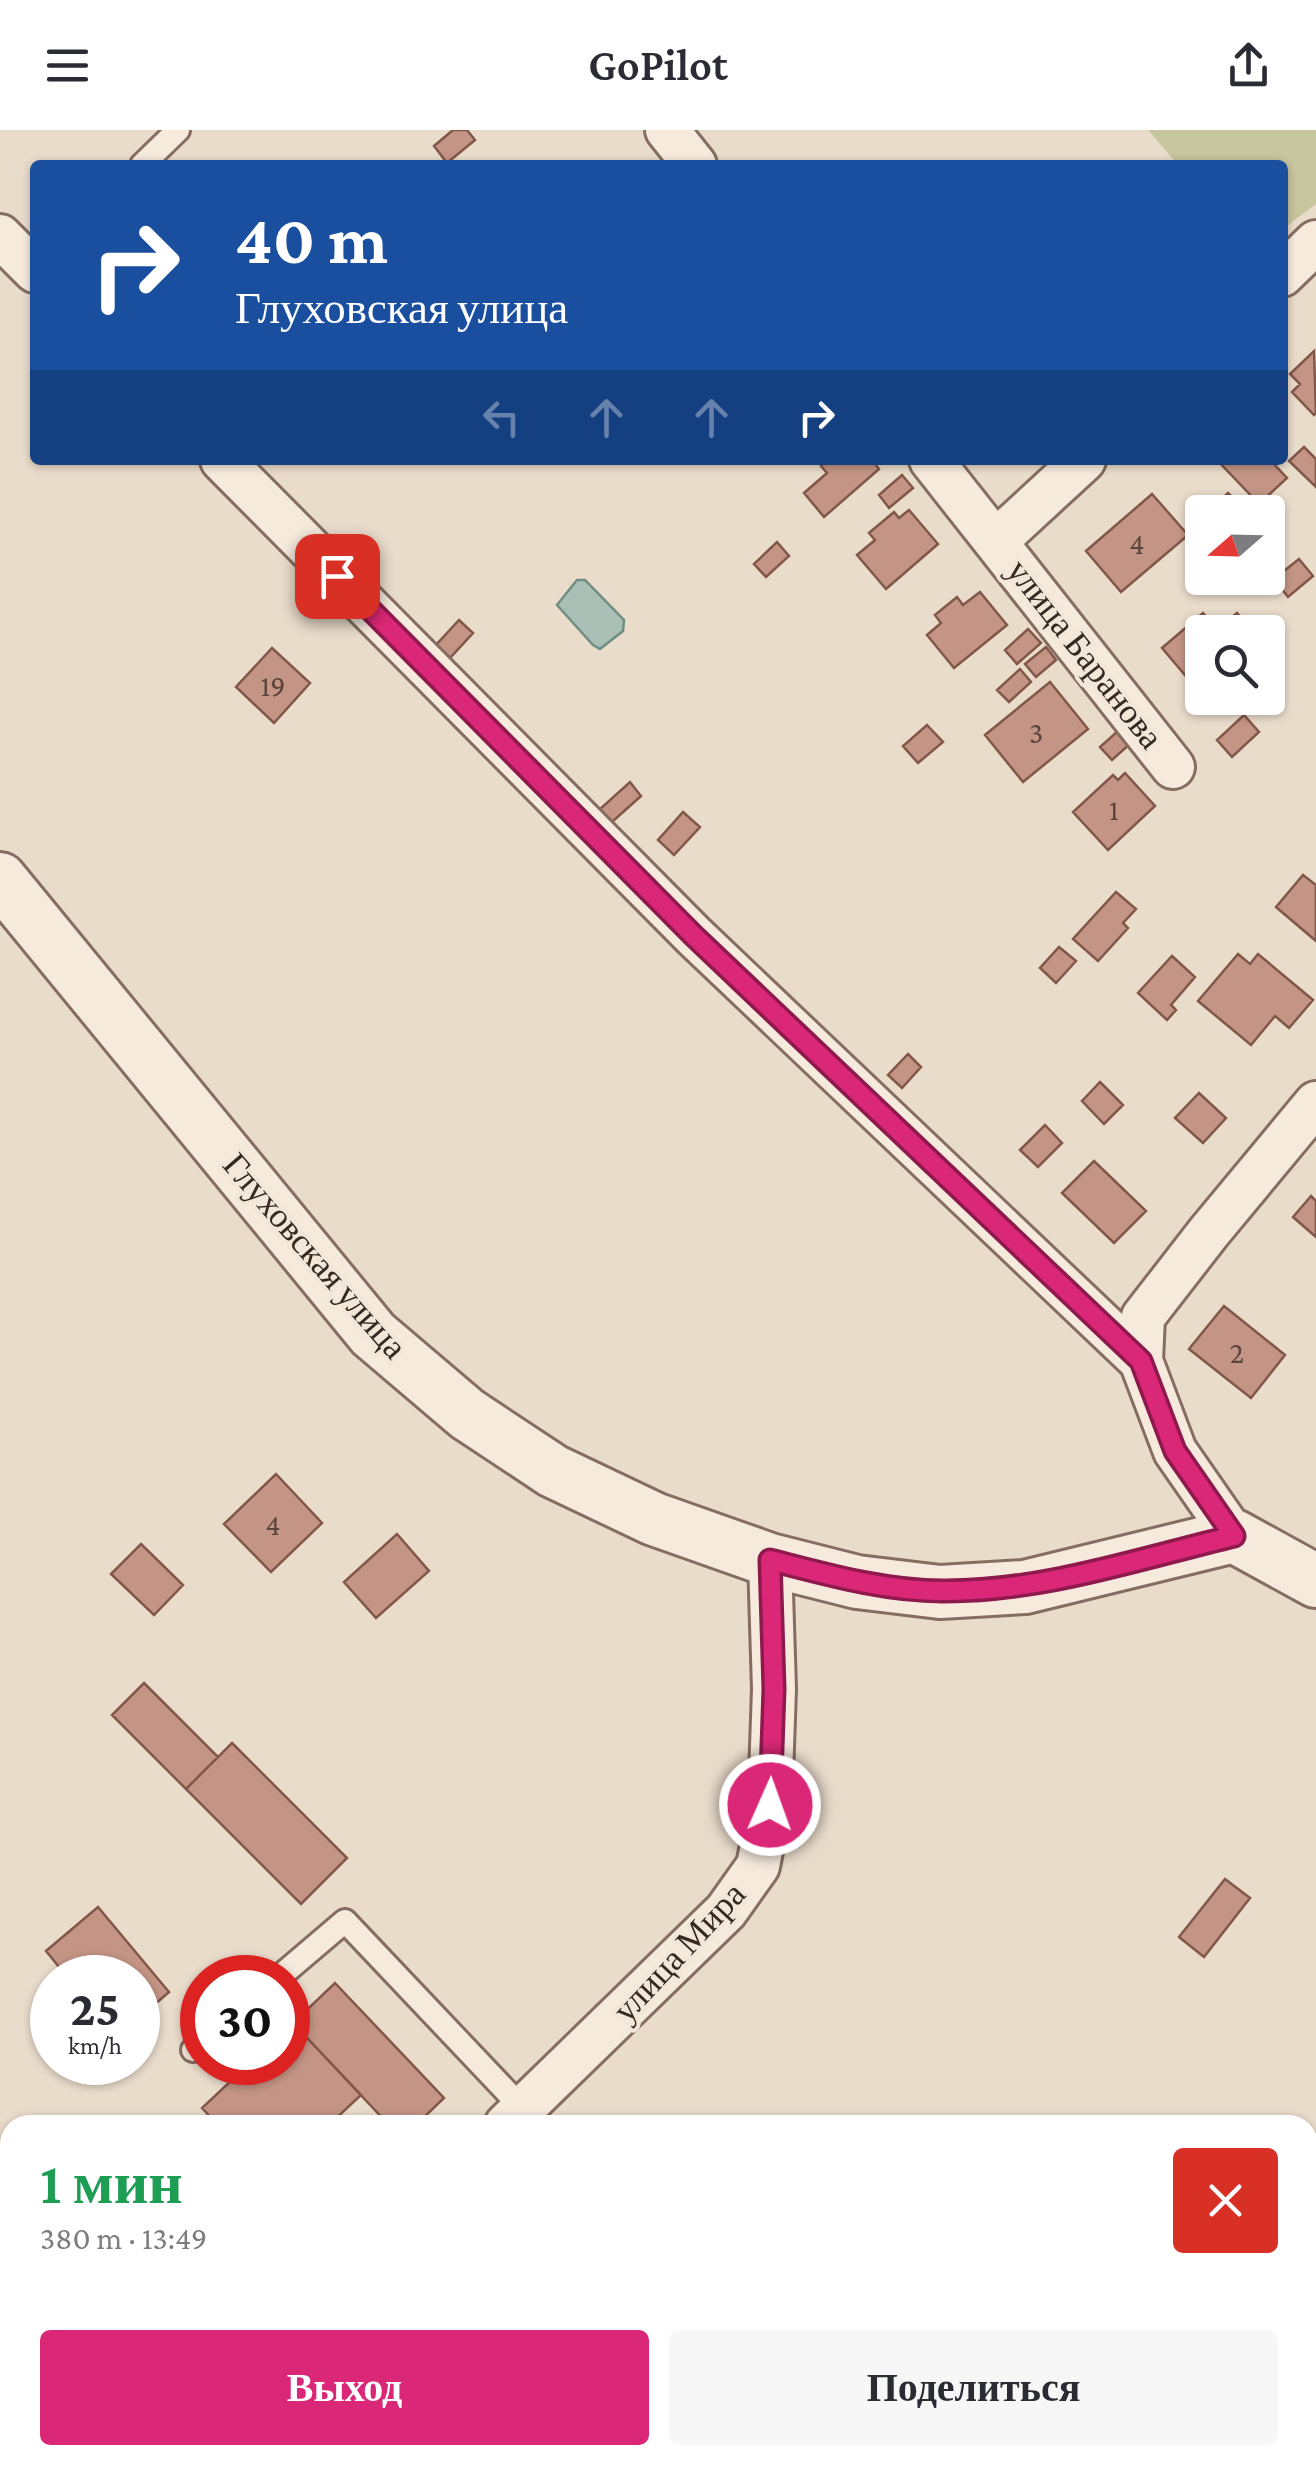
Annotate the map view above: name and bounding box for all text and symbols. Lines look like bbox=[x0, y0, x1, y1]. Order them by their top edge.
icon: menu bbox=[40, 38, 95, 93]
icon: share bbox=[1221, 38, 1276, 93]
text: GoPilot bbox=[588, 40, 728, 90]
icon: right bbox=[70, 200, 200, 330]
text: 40 m bbox=[235, 200, 388, 278]
text: Глуховская улица bbox=[235, 283, 568, 333]
icon: left bbox=[474, 390, 529, 445]
icon: ahead bbox=[579, 390, 634, 445]
icon: ahead bbox=[684, 390, 739, 445]
icon: right bbox=[789, 390, 844, 445]
north arrow bbox=[1185, 495, 1285, 595]
map controls bbox=[1185, 495, 1285, 715]
house number: 4 bbox=[1129, 527, 1145, 560]
pin bbox=[295, 534, 380, 619]
icon: arrive bbox=[310, 549, 365, 604]
street label: улица Баранова bbox=[999, 552, 1171, 757]
button: search bbox=[1185, 615, 1285, 715]
house number: 19 bbox=[260, 669, 286, 702]
house number: 3 bbox=[1029, 716, 1043, 749]
house number: 1 bbox=[1109, 793, 1119, 826]
street label: Глуховская улица bbox=[215, 1145, 415, 1367]
house number: 2 bbox=[1230, 1336, 1244, 1369]
house number: 4 bbox=[265, 1508, 281, 1541]
position arrow bbox=[718, 1753, 822, 1857]
street label: улица Мира bbox=[605, 1874, 754, 2030]
speed limit sign: 30 bbox=[180, 1955, 310, 2085]
text: 25 bbox=[70, 1980, 120, 2036]
text: km/h bbox=[68, 2032, 122, 2059]
button: close bbox=[1173, 2148, 1278, 2253]
text: 1 мин bbox=[40, 2149, 183, 2216]
text: 380 m · 13:49 bbox=[40, 2220, 207, 2256]
button: Выход bbox=[40, 2330, 649, 2445]
button: Поделиться bbox=[669, 2330, 1278, 2445]

